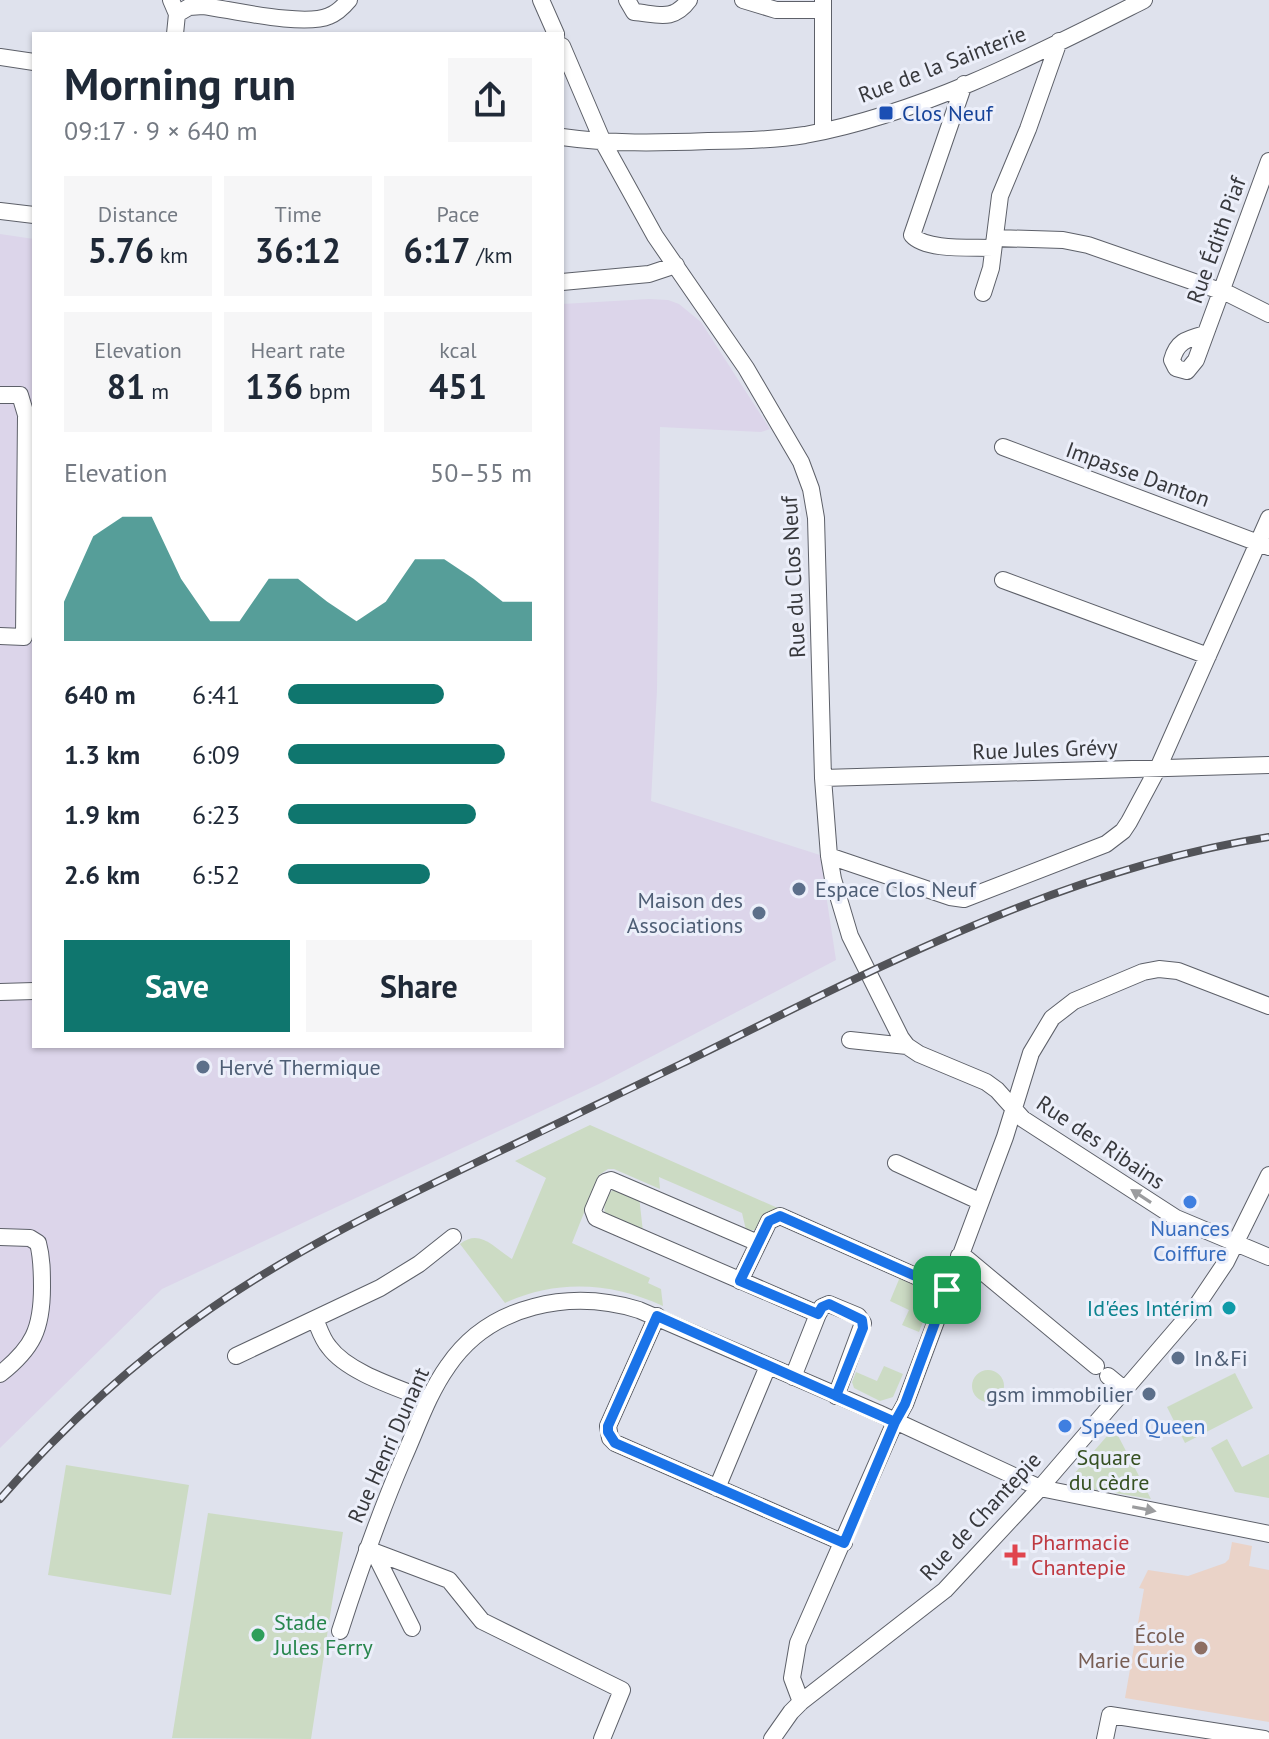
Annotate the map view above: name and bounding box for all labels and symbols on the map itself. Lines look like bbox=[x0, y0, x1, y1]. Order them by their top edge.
street label: Rue de la Sainterie bbox=[854, 19, 1030, 109]
place label: Clos Neuf bbox=[902, 99, 994, 127]
marker: Clos Neuf bbox=[877, 104, 895, 122]
street label: Rue Édith Piaf bbox=[1180, 172, 1252, 307]
street label: Impasse Danton bbox=[1062, 435, 1214, 513]
street label: Rue du Clos Neuf bbox=[775, 494, 811, 659]
street label: Rue Jules Grévy bbox=[972, 732, 1119, 766]
place label: Espace Clos Neuf bbox=[815, 875, 977, 903]
marker: Espace Clos Neuf bbox=[790, 880, 808, 898]
place label: Maison des Associations bbox=[627, 886, 743, 939]
marker: Maison des Associations bbox=[750, 904, 768, 922]
place label: Hervé Thermique bbox=[219, 1053, 381, 1081]
marker: Hervé Thermique bbox=[194, 1058, 212, 1076]
street label: Rue des Ribains bbox=[1031, 1089, 1171, 1195]
one-way arrow bbox=[1130, 1188, 1151, 1203]
marker: Nuances Coiffure bbox=[1181, 1193, 1199, 1211]
place label: Nuances Coiffure bbox=[1150, 1214, 1230, 1267]
pin bbox=[913, 1256, 981, 1324]
place label: Id'ées Intérim bbox=[1087, 1294, 1213, 1322]
marker: Id'ées Intérim bbox=[1220, 1299, 1238, 1317]
place label: In&Fi bbox=[1194, 1344, 1248, 1372]
marker: In&Fi bbox=[1169, 1349, 1187, 1367]
street label: Rue Henri Dunant bbox=[341, 1362, 435, 1527]
place label: gsm immobilier bbox=[986, 1380, 1134, 1408]
marker: gsm immobilier bbox=[1140, 1385, 1158, 1403]
place label: Speed Queen bbox=[1081, 1412, 1205, 1440]
marker: Speed Queen bbox=[1056, 1417, 1074, 1435]
park label: Square du cèdre bbox=[1069, 1443, 1149, 1496]
street label: Rue de Chantepie bbox=[913, 1446, 1047, 1586]
one-way arrow bbox=[1132, 1504, 1157, 1516]
place label: Pharmacie Chantepie bbox=[1031, 1528, 1130, 1581]
marker: Pharmacie Chantepie bbox=[1006, 1546, 1024, 1564]
place label: Stade Jules Ferry bbox=[273, 1608, 374, 1661]
place label: École Marie Curie bbox=[1078, 1621, 1185, 1674]
marker: Stade Jules Ferry bbox=[249, 1626, 267, 1644]
marker: École Marie Curie bbox=[1192, 1639, 1210, 1657]

